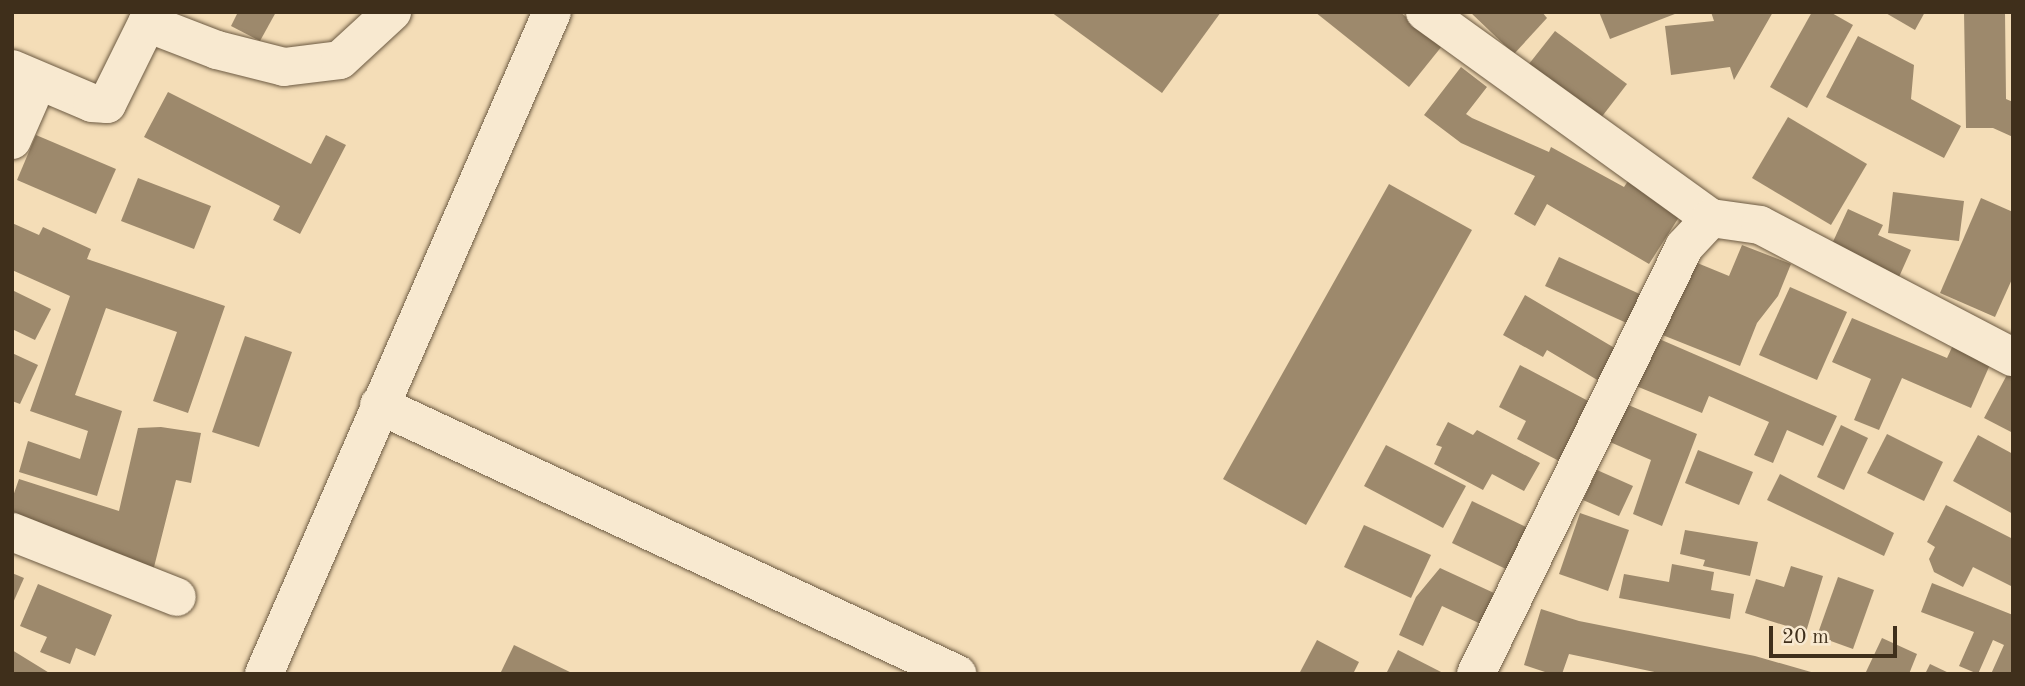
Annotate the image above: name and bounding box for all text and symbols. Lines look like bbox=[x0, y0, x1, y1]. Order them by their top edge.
scale bar bbox=[1773, 612, 1901, 656]
text: 20 m bbox=[1782, 627, 1829, 648]

